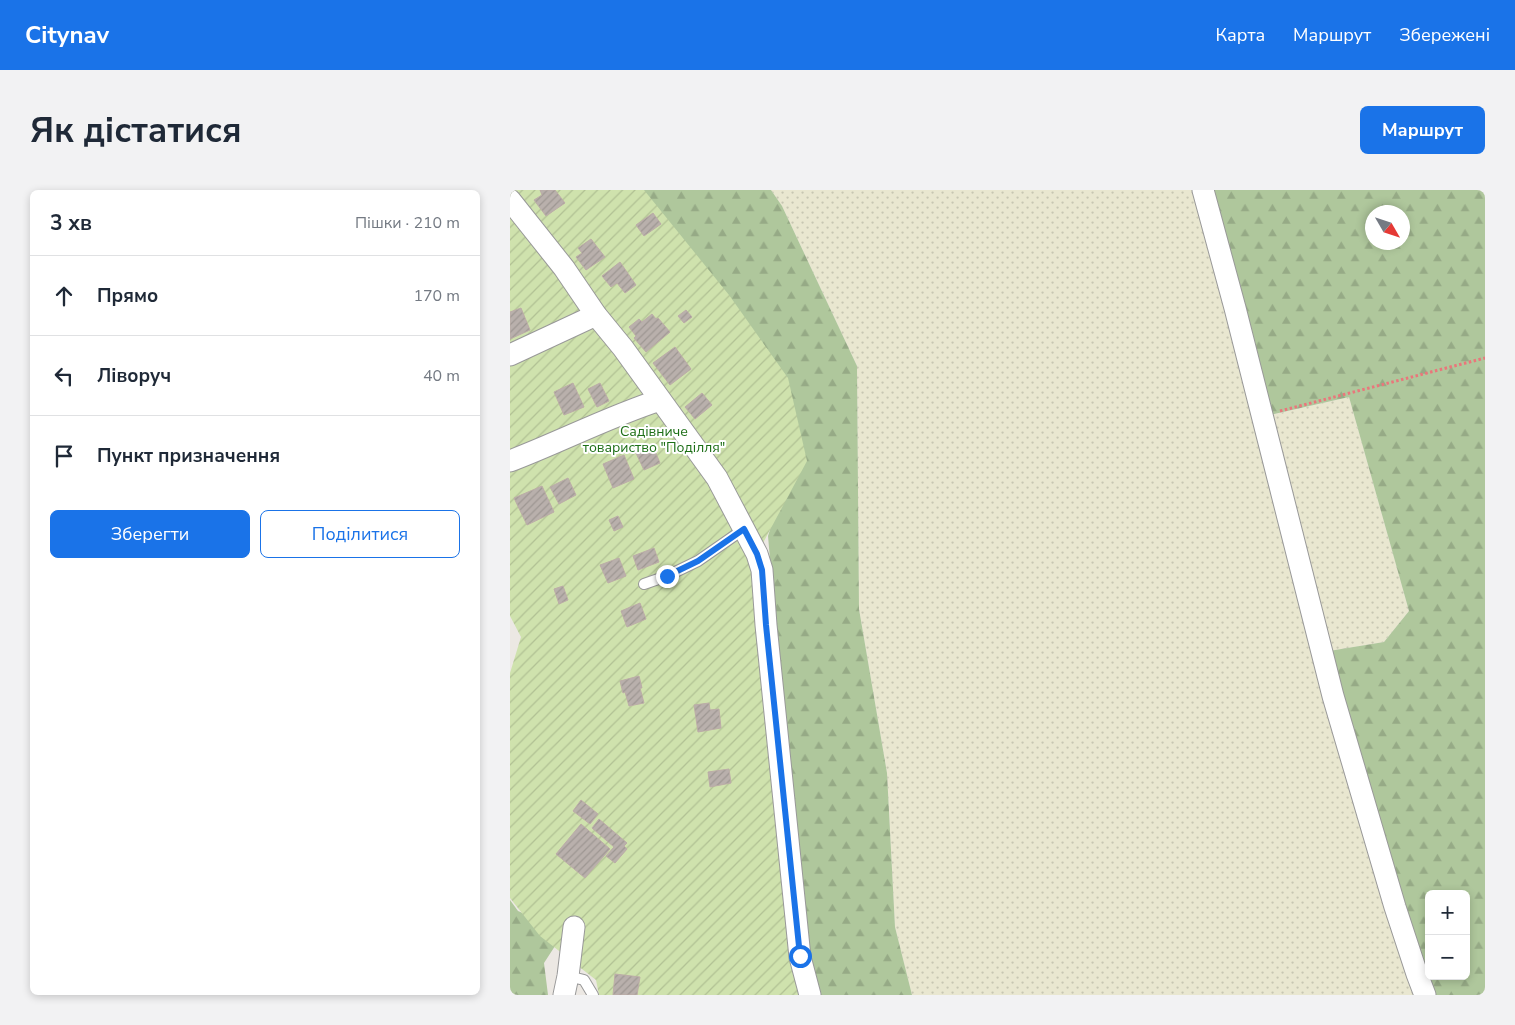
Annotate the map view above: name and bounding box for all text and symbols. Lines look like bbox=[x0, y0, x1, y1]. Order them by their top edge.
text: Citynav bbox=[25, 19, 109, 51]
text: Карта bbox=[1216, 23, 1265, 47]
text: Маршрут bbox=[1293, 23, 1371, 47]
text: Збережені bbox=[1399, 23, 1490, 47]
button: Маршрут bbox=[1360, 106, 1485, 154]
text: Як дістатися bbox=[30, 107, 242, 154]
north arrow bbox=[1365, 205, 1410, 250]
text: 3 хв bbox=[50, 209, 92, 237]
text: Пішки · 210 m bbox=[355, 212, 460, 234]
icon: ahead bbox=[50, 282, 78, 310]
text: Прямо bbox=[97, 283, 158, 309]
text: 170 m bbox=[413, 285, 460, 307]
icon: left bbox=[50, 362, 78, 390]
text: Ліворуч bbox=[97, 363, 171, 389]
text: 40 m bbox=[423, 365, 460, 387]
park label: Садівниче товариство "Поділля" bbox=[583, 422, 725, 457]
icon: arrive bbox=[50, 442, 78, 470]
text: Пункт призначення bbox=[97, 443, 280, 469]
button: Зберегти bbox=[50, 510, 250, 558]
button: Поділитися bbox=[260, 510, 460, 558]
route end bbox=[656, 565, 679, 588]
map controls bbox=[1425, 890, 1470, 980]
button: + bbox=[1425, 890, 1470, 935]
button: − bbox=[1425, 935, 1470, 980]
route start bbox=[789, 945, 812, 968]

